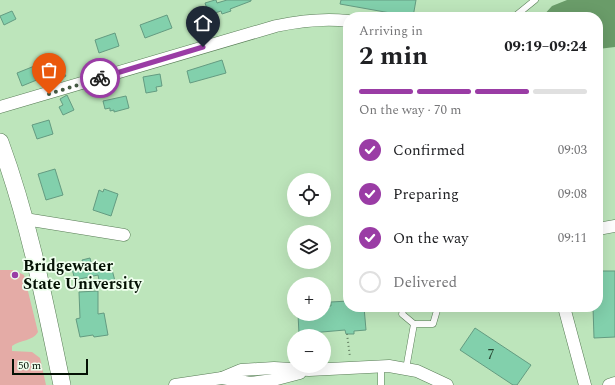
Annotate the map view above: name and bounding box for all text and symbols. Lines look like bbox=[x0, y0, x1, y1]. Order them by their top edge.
pin bbox=[186, 6, 220, 47]
icon: home bbox=[192, 12, 214, 34]
text: Arriving in bbox=[359, 21, 423, 41]
text: 09:19–09:24 bbox=[504, 35, 587, 58]
text: 2 min bbox=[359, 36, 428, 76]
pin bbox=[32, 53, 66, 94]
courier bbox=[80, 58, 120, 98]
icon: bag bbox=[38, 59, 60, 81]
icon: bike bbox=[89, 67, 111, 89]
text: On the way · 70 m bbox=[359, 100, 462, 120]
icon: check bbox=[359, 139, 381, 161]
text: Confirmed bbox=[393, 139, 465, 162]
text: 09:03 bbox=[558, 140, 587, 160]
map controls bbox=[287, 173, 331, 373]
button: locate bbox=[287, 173, 331, 217]
icon: check bbox=[359, 183, 381, 205]
text: Preparing bbox=[393, 183, 459, 206]
text: 09:08 bbox=[558, 184, 587, 204]
button: layers bbox=[287, 225, 331, 269]
icon: check bbox=[359, 227, 381, 249]
text: On the way bbox=[393, 227, 468, 250]
text: 09:11 bbox=[558, 228, 587, 248]
place label: Bridgewater State University bbox=[23, 254, 143, 296]
marker: Bridgewater State University bbox=[10, 270, 20, 280]
text: Delivered bbox=[393, 271, 457, 294]
button: + bbox=[287, 277, 331, 321]
button: − bbox=[287, 329, 331, 373]
house number: 7 bbox=[488, 344, 495, 365]
scale bar bbox=[12, 357, 88, 376]
text: 50 m bbox=[18, 357, 41, 374]

